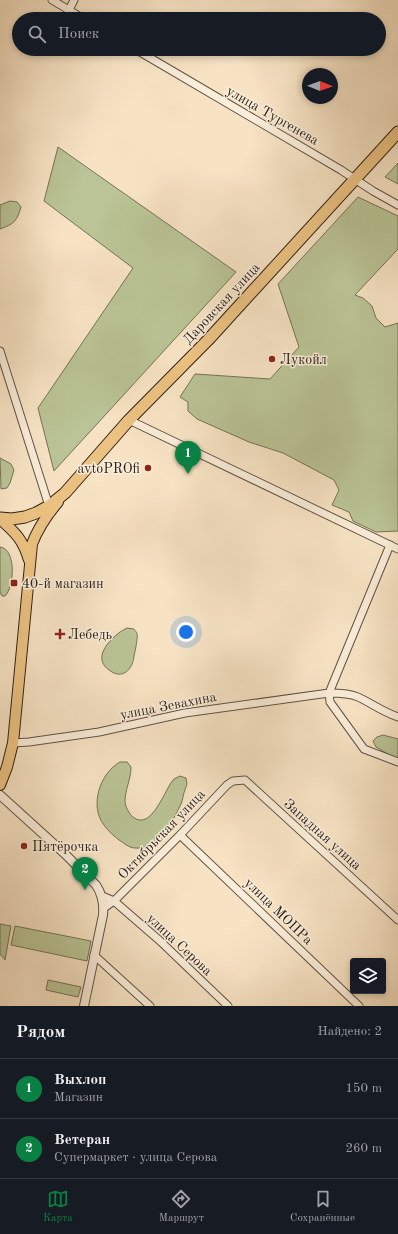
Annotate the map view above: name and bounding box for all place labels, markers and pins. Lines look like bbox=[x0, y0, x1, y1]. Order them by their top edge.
place label: Лукойл bbox=[280, 353, 327, 367]
marker: Лукойл bbox=[267, 354, 277, 364]
pin: 1 bbox=[175, 441, 201, 474]
place label: avtoPROfi bbox=[78, 462, 140, 476]
marker: avtoPROfi bbox=[143, 463, 153, 473]
place label: 40-й магазин bbox=[22, 577, 104, 591]
marker: 40-й магазин bbox=[9, 578, 19, 588]
place label: Лебедь bbox=[68, 628, 113, 642]
marker: Лебедь bbox=[55, 629, 65, 639]
place label: Пятёрочка bbox=[32, 840, 99, 854]
marker: Пятёрочка bbox=[19, 841, 29, 851]
pin: 2 bbox=[72, 857, 98, 890]

